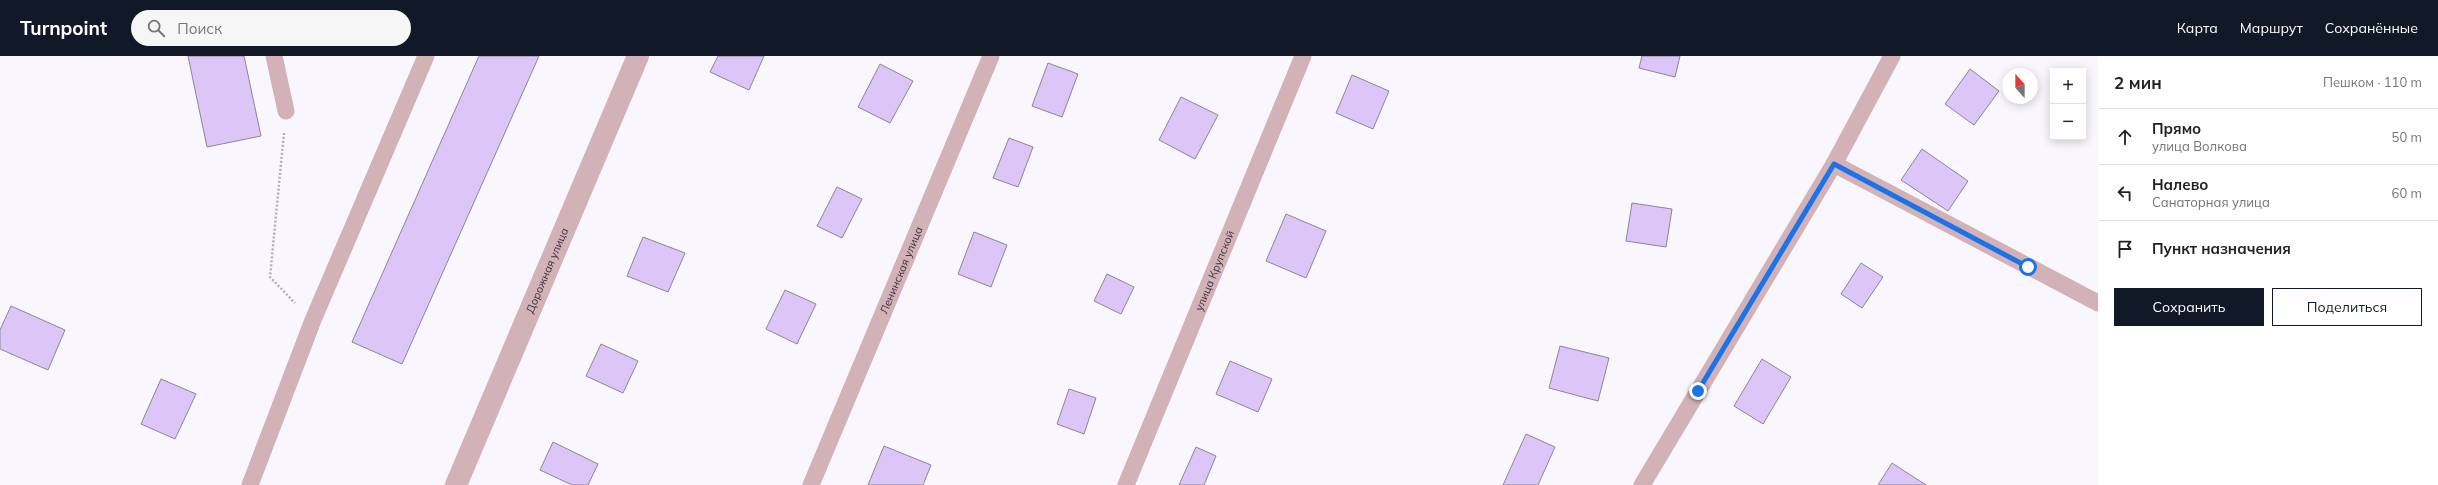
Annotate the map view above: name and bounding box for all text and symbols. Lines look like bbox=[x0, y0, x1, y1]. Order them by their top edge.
search box bbox=[131, 10, 411, 46]
text: Turnpoint bbox=[20, 16, 107, 40]
icon: search bbox=[145, 17, 167, 39]
text: Поиск bbox=[177, 19, 222, 38]
text: Карта bbox=[2177, 19, 2218, 37]
text: Маршрут bbox=[2240, 19, 2303, 37]
text: Сохранённые bbox=[2325, 19, 2418, 37]
north arrow bbox=[2002, 68, 2038, 104]
map controls bbox=[2050, 68, 2086, 140]
button: + bbox=[2050, 68, 2086, 104]
text: 2 мин bbox=[2114, 72, 2162, 93]
text: Пешком · 110 m bbox=[2323, 74, 2422, 90]
button: − bbox=[2050, 104, 2086, 140]
text: Прямо bbox=[2152, 119, 2201, 138]
icon: ahead bbox=[2114, 126, 2136, 148]
text: 50 m bbox=[2392, 129, 2422, 145]
text: улица Волкова bbox=[2152, 138, 2247, 154]
text: Налево bbox=[2152, 175, 2208, 194]
icon: left bbox=[2114, 182, 2136, 204]
text: 60 m bbox=[2392, 185, 2422, 201]
text: Санаторная улица bbox=[2152, 194, 2270, 210]
street label: Ленинская улица bbox=[877, 224, 926, 316]
street label: Дорожная улица bbox=[523, 226, 571, 315]
street label: улица Крупской bbox=[1192, 228, 1237, 313]
icon: arrive bbox=[2114, 238, 2136, 260]
text: Пункт назначения bbox=[2152, 239, 2291, 258]
route start bbox=[2019, 258, 2037, 276]
button: Сохранить bbox=[2114, 288, 2264, 326]
button: Поделиться bbox=[2272, 288, 2422, 326]
route end bbox=[1689, 382, 1707, 400]

